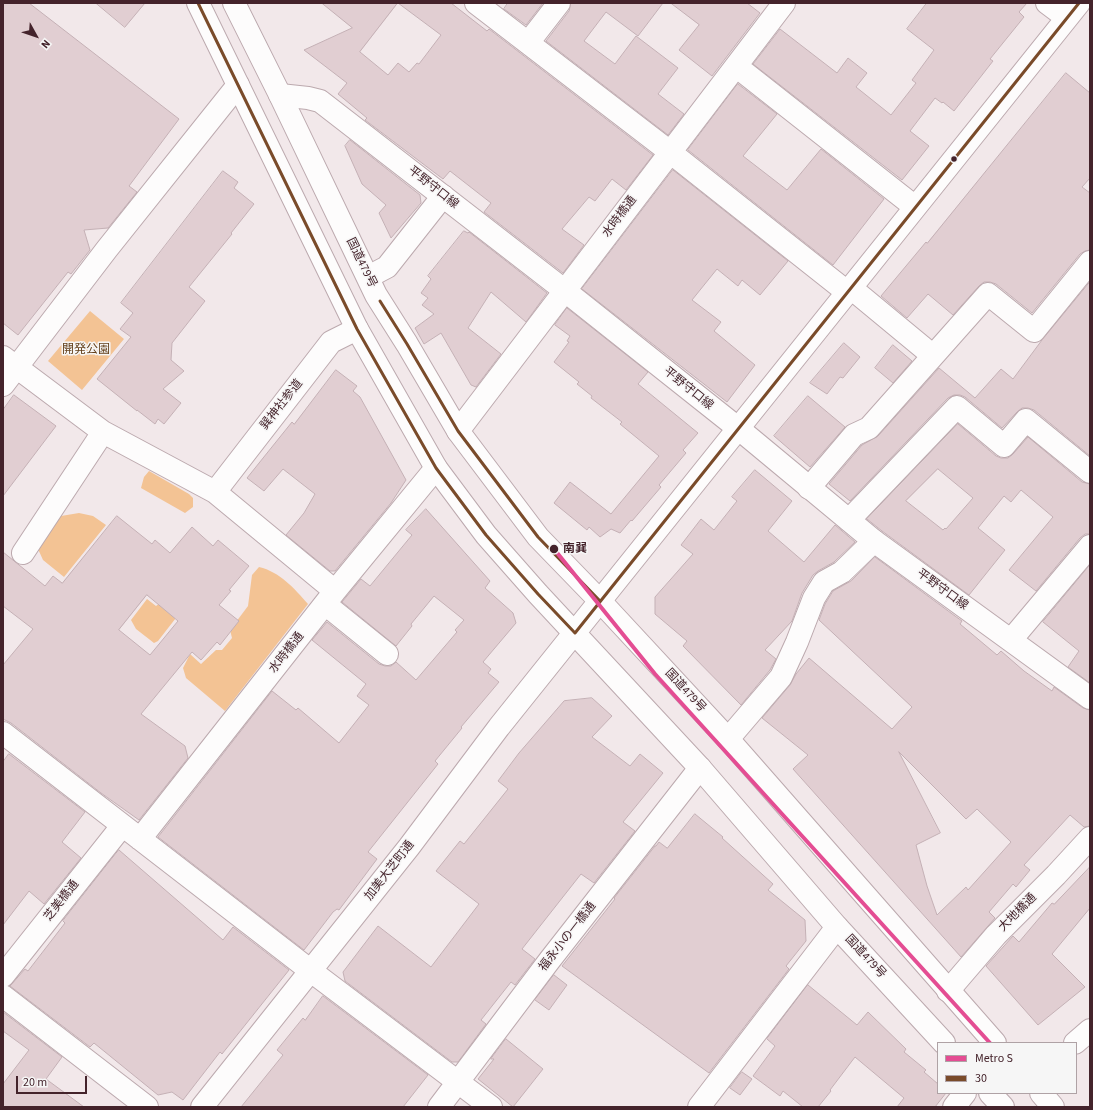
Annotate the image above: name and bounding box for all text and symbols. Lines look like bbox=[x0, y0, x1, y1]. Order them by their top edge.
north arrow bbox=[16, 16, 56, 56]
text: N bbox=[37, 36, 54, 52]
unlabelled marker bbox=[949, 154, 959, 164]
street label: 平野守口線 bbox=[405, 164, 461, 212]
street label: 水時橋通 bbox=[600, 193, 640, 241]
street label: 国道479号 bbox=[343, 236, 379, 290]
park label: 開発公園 bbox=[62, 343, 110, 357]
street label: 平野守口線 bbox=[660, 365, 716, 413]
street label: 巽神社参道 bbox=[258, 377, 306, 433]
place label: 南巽 bbox=[563, 542, 587, 556]
marker: 南巽 bbox=[548, 543, 560, 555]
street label: 平野守口線 bbox=[913, 567, 971, 613]
street label: 水時橋通 bbox=[267, 630, 307, 676]
street label: 国道479号 bbox=[661, 666, 709, 716]
street label: 加美大芝町通 bbox=[362, 838, 418, 904]
street label: 芝美橋通 bbox=[42, 878, 82, 924]
street label: 大地橋通 bbox=[996, 891, 1040, 935]
street label: 福永小の一橋通 bbox=[536, 899, 600, 975]
street label: 国道479号 bbox=[841, 932, 889, 982]
legend bbox=[937, 1042, 1077, 1094]
text: Metro S bbox=[975, 1050, 1013, 1067]
scale bar bbox=[18, 1068, 89, 1094]
text: 30 bbox=[975, 1070, 987, 1087]
text: 20 m bbox=[23, 1074, 47, 1091]

